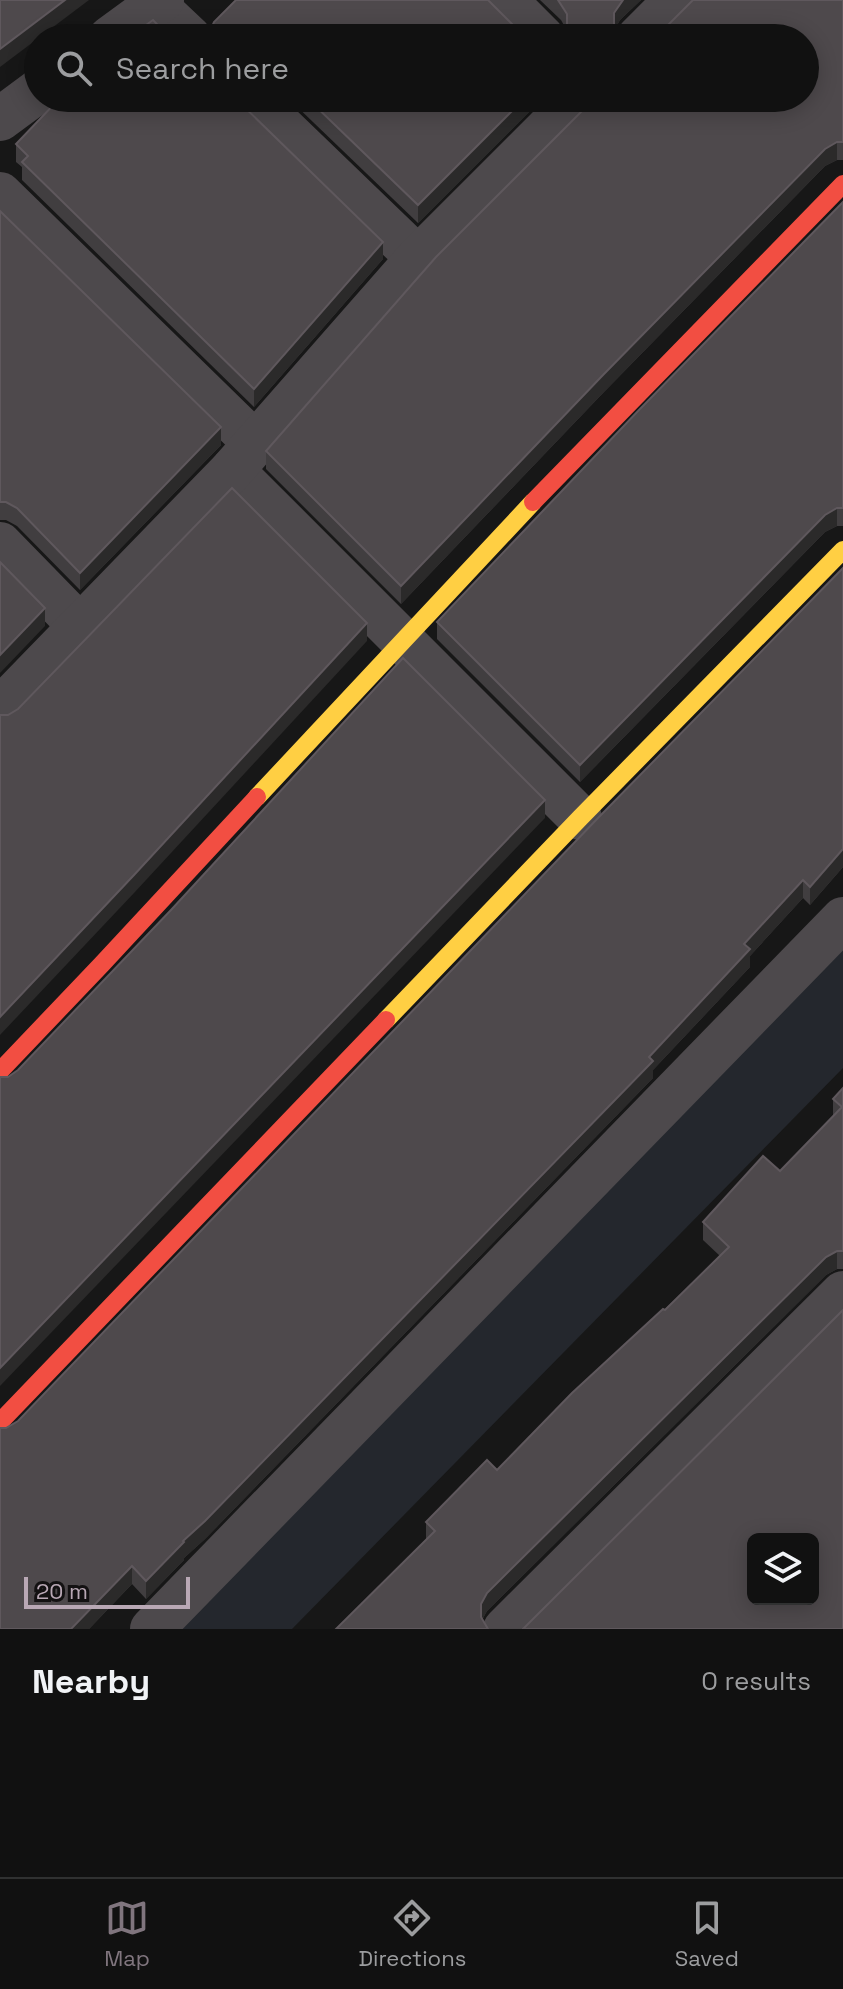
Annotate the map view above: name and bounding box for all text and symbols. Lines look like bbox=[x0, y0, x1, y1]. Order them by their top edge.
search box bbox=[24, 24, 819, 112]
icon: search bbox=[52, 46, 96, 90]
text: Search here bbox=[116, 49, 289, 88]
map controls bbox=[747, 1533, 819, 1605]
button: layers bbox=[747, 1533, 819, 1605]
scale bar bbox=[24, 1573, 190, 1609]
text: 20 m bbox=[36, 1577, 88, 1605]
text: Nearby bbox=[32, 1660, 150, 1703]
text: 0 results bbox=[701, 1664, 811, 1698]
tab: Map bbox=[104, 1896, 150, 1972]
tab: Directions bbox=[358, 1896, 466, 1972]
tab: Saved bbox=[675, 1896, 739, 1972]

